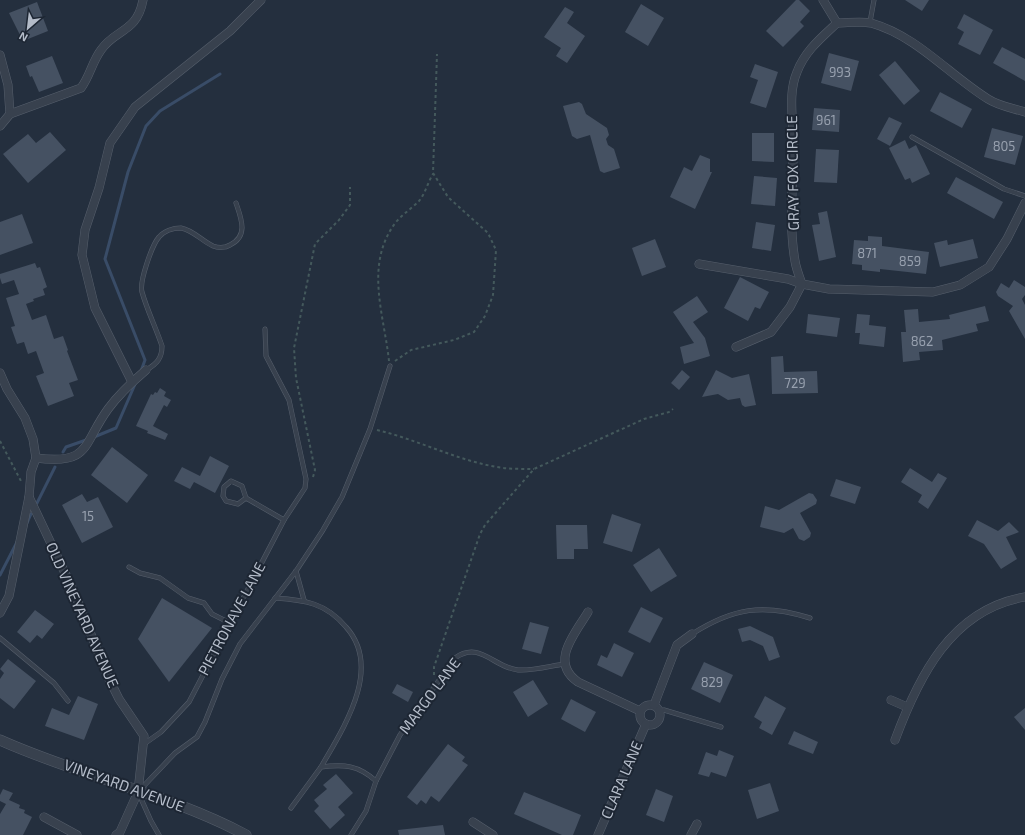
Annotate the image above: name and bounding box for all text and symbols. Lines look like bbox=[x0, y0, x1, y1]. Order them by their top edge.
north arrow bbox=[8, 8, 48, 48]
text: N bbox=[16, 30, 30, 45]
house number: 993 bbox=[829, 64, 851, 80]
house number: 961 bbox=[816, 112, 836, 128]
street label: GRAY FOX CIRCLE bbox=[782, 115, 802, 231]
house number: 805 bbox=[993, 138, 1015, 154]
house number: 871 bbox=[857, 245, 877, 261]
house number: 859 bbox=[899, 253, 921, 269]
house number: 862 bbox=[911, 333, 933, 349]
house number: 729 bbox=[784, 375, 806, 391]
house number: 15 bbox=[82, 508, 94, 524]
street label: OLD VINEYARD AVENUE bbox=[43, 539, 123, 690]
street label: PIETRONAVE LANE bbox=[194, 559, 269, 678]
street label: MARGO LANE bbox=[395, 654, 464, 737]
house number: 829 bbox=[701, 674, 723, 690]
street label: CLARA LANE bbox=[597, 738, 646, 821]
street label: VINEYARD AVENUE bbox=[62, 755, 187, 815]

